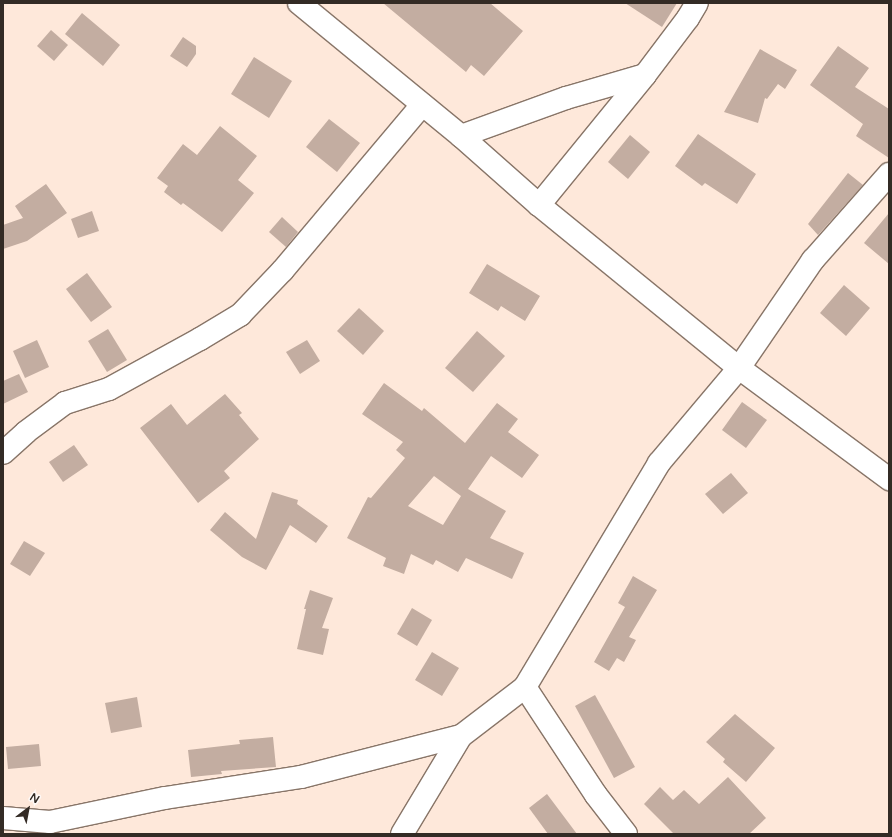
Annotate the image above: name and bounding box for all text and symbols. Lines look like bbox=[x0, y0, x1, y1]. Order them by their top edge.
north arrow bbox=[8, 789, 48, 829]
text: N bbox=[27, 791, 42, 806]

